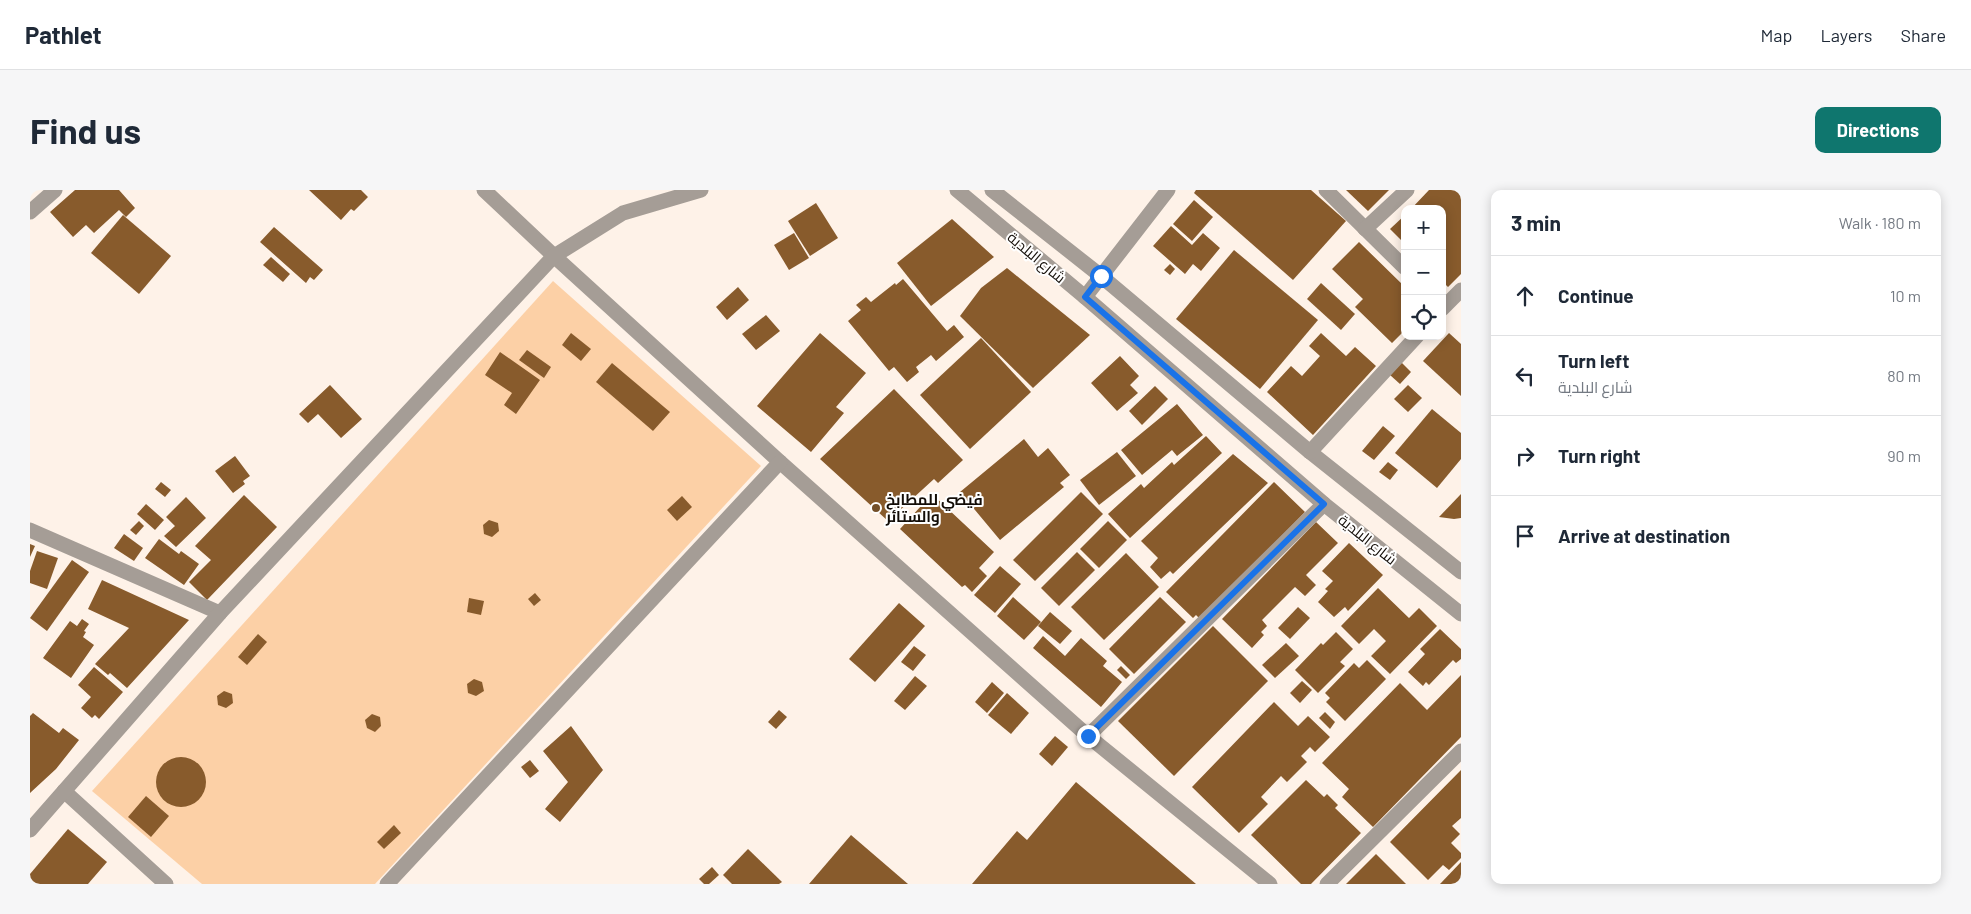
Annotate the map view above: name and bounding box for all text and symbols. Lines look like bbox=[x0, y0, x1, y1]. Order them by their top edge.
text: Pathlet bbox=[25, 20, 102, 49]
text: Map bbox=[1760, 24, 1792, 46]
text: Layers bbox=[1820, 24, 1873, 46]
text: Share bbox=[1901, 24, 1946, 46]
button: Directions bbox=[1815, 107, 1941, 153]
text: Find us bbox=[30, 109, 141, 151]
map controls bbox=[1401, 205, 1446, 340]
button: + bbox=[1401, 205, 1446, 250]
text: 3 min bbox=[1511, 210, 1561, 235]
text: Walk · 180 m bbox=[1839, 213, 1921, 232]
street label: شارع البلدية bbox=[1002, 228, 1070, 289]
button: − bbox=[1401, 250, 1446, 295]
route start bbox=[1090, 265, 1113, 288]
icon: ahead bbox=[1511, 282, 1539, 310]
text: Continue bbox=[1558, 284, 1634, 307]
text: 10 m bbox=[1890, 286, 1921, 305]
button: locate bbox=[1401, 295, 1446, 340]
text: Turn left bbox=[1558, 349, 1629, 372]
icon: left bbox=[1511, 362, 1539, 390]
text: 80 m bbox=[1887, 366, 1921, 385]
text: شارع البلدية bbox=[1558, 377, 1633, 396]
icon: right bbox=[1511, 442, 1539, 470]
text: Turn right bbox=[1558, 444, 1640, 467]
text: 90 m bbox=[1887, 446, 1921, 465]
place label: فيضي للمطابخ والستائر bbox=[885, 490, 983, 526]
marker: فيضي للمطابخ والستائر bbox=[870, 502, 882, 514]
street label: شارع البلدية bbox=[1333, 510, 1401, 570]
icon: arrive bbox=[1511, 522, 1539, 550]
text: Arrive at destination bbox=[1558, 524, 1730, 547]
route end bbox=[1077, 725, 1100, 748]

